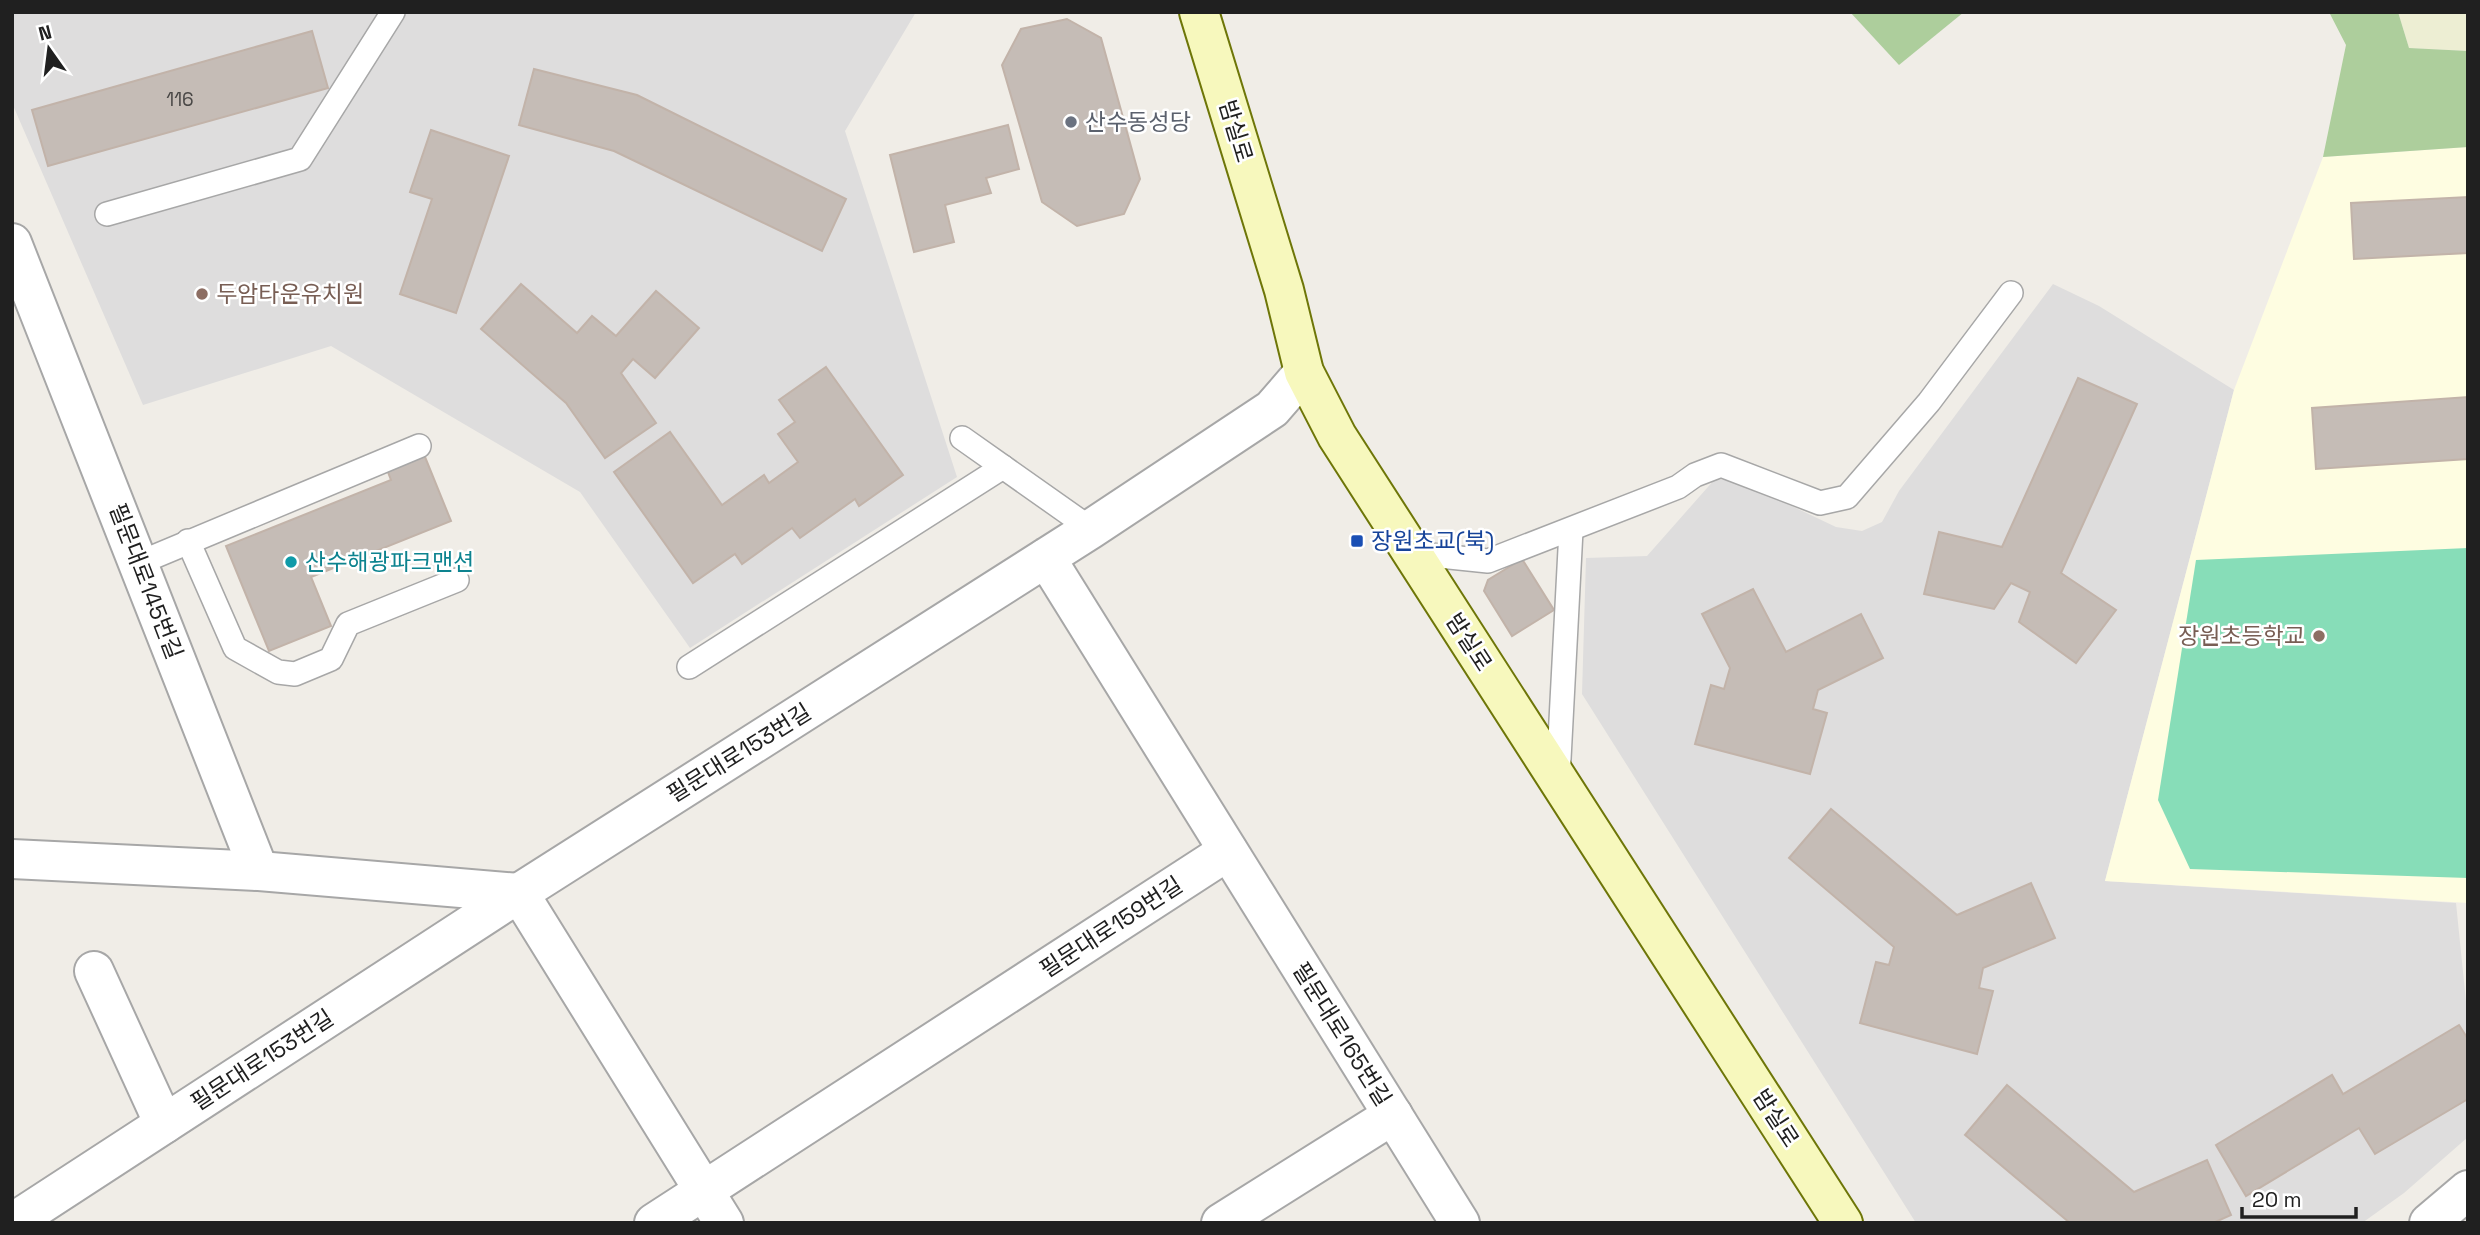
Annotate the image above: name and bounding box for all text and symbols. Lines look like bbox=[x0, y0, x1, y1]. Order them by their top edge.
north arrow bbox=[14, 14, 84, 84]
text: N bbox=[36, 19, 54, 47]
house number: 116 bbox=[166, 87, 194, 112]
street label: 밤실로 bbox=[1212, 96, 1260, 166]
place label: 산수동성당 bbox=[1085, 107, 1191, 137]
marker: 산수동성당 bbox=[1063, 114, 1079, 130]
place label: 두암타운유치원 bbox=[216, 279, 364, 309]
marker: 두암타운유치원 bbox=[194, 286, 210, 302]
street label: 필문대로145번길 bbox=[102, 499, 190, 663]
place label: 장원초교(북) bbox=[1371, 526, 1494, 556]
marker: 장원초교(북) bbox=[1349, 533, 1365, 549]
place label: 산수해광파크맨션 bbox=[305, 547, 474, 577]
marker: 산수해광파크맨션 bbox=[283, 554, 299, 570]
street label: 밤실로 bbox=[1439, 607, 1499, 677]
place label: 장원초등학교 bbox=[2178, 621, 2305, 651]
marker: 장원초등학교 bbox=[2311, 628, 2327, 644]
street label: 필문대로153번길 bbox=[661, 697, 817, 809]
street label: 필문대로159번길 bbox=[1034, 870, 1188, 984]
street label: 필문대로165번길 bbox=[1286, 956, 1398, 1112]
street label: 필문대로153번길 bbox=[185, 1003, 339, 1117]
street label: 밤실로 bbox=[1746, 1083, 1806, 1153]
scale bar bbox=[2242, 1176, 2356, 1220]
text: 20 m bbox=[2252, 1186, 2302, 1213]

